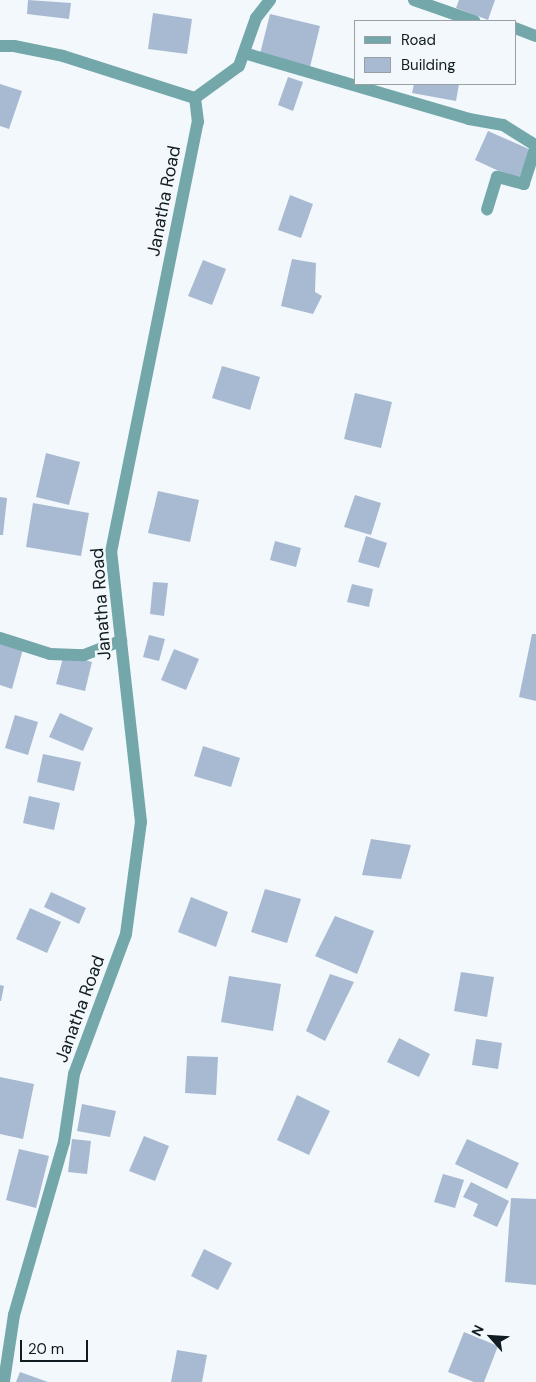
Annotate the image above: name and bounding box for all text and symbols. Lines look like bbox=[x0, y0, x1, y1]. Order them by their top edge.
legend bbox=[354, 20, 516, 85]
text: Road bbox=[401, 30, 436, 50]
text: Building bbox=[401, 55, 456, 75]
street label: Janatha Road bbox=[143, 144, 185, 258]
street label: Janatha Road bbox=[86, 547, 116, 661]
street label: Janatha Road bbox=[51, 952, 109, 1066]
north arrow bbox=[466, 1312, 516, 1362]
text: N bbox=[467, 1322, 488, 1339]
scale bar bbox=[22, 1330, 90, 1362]
text: 20 m bbox=[28, 1339, 64, 1359]

